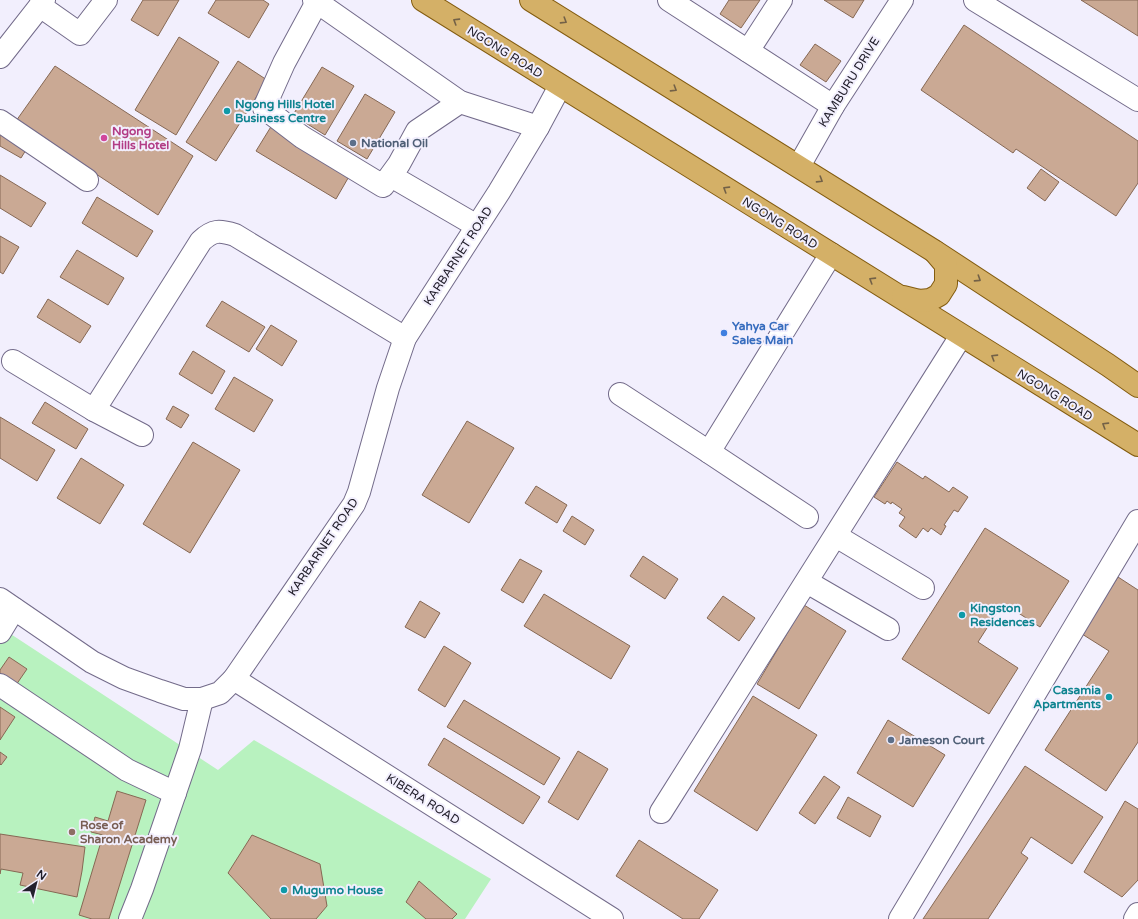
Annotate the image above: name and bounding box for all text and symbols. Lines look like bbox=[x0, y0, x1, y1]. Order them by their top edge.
one-way arrow bbox=[560, 16, 567, 23]
one-way arrow bbox=[453, 18, 460, 26]
street label: NGONG ROAD bbox=[465, 23, 545, 81]
street label: KAMBURU DRIVE bbox=[816, 34, 883, 130]
one-way arrow bbox=[670, 84, 677, 92]
place label: Ngong Hills Hotel Business Centre bbox=[235, 97, 335, 125]
marker: Ngong Hills Hotel Business Centre bbox=[222, 106, 232, 116]
place label: Ngong Hills Hotel bbox=[112, 124, 169, 152]
marker: Ngong Hills Hotel bbox=[99, 133, 109, 143]
place label: National Oil bbox=[361, 136, 428, 150]
marker: National Oil bbox=[348, 138, 358, 148]
one-way arrow bbox=[816, 175, 823, 183]
one-way arrow bbox=[723, 186, 730, 194]
street label: NGONG ROAD bbox=[740, 194, 820, 252]
street label: KARBARNET ROAD bbox=[421, 204, 495, 308]
one-way arrow bbox=[973, 274, 980, 281]
one-way arrow bbox=[869, 277, 876, 285]
place label: Yahya Car Sales Main bbox=[732, 319, 793, 347]
marker: Yahya Car Sales Main bbox=[719, 328, 729, 338]
one-way arrow bbox=[991, 354, 998, 361]
street label: NGONG ROAD bbox=[1015, 366, 1095, 424]
one-way arrow bbox=[1102, 423, 1109, 430]
street label: KARBARNET ROAD bbox=[285, 495, 361, 599]
place label: Kingston Residences bbox=[970, 601, 1035, 629]
marker: Kingston Residences bbox=[957, 610, 967, 620]
place label: Casamia Apartments bbox=[1033, 683, 1101, 712]
marker: Casamia Apartments bbox=[1104, 692, 1114, 702]
place label: Jameson Court bbox=[898, 733, 985, 747]
marker: Jameson Court bbox=[886, 735, 896, 745]
street label: KIBERA ROAD bbox=[384, 771, 462, 827]
place label: Rose of Sharon Academy bbox=[80, 818, 178, 847]
marker: Rose of Sharon Academy bbox=[67, 827, 77, 837]
north arrow bbox=[16, 863, 56, 903]
text: N bbox=[34, 867, 49, 883]
place label: Mugumo House bbox=[292, 883, 383, 898]
marker: Mugumo House bbox=[279, 885, 289, 895]

